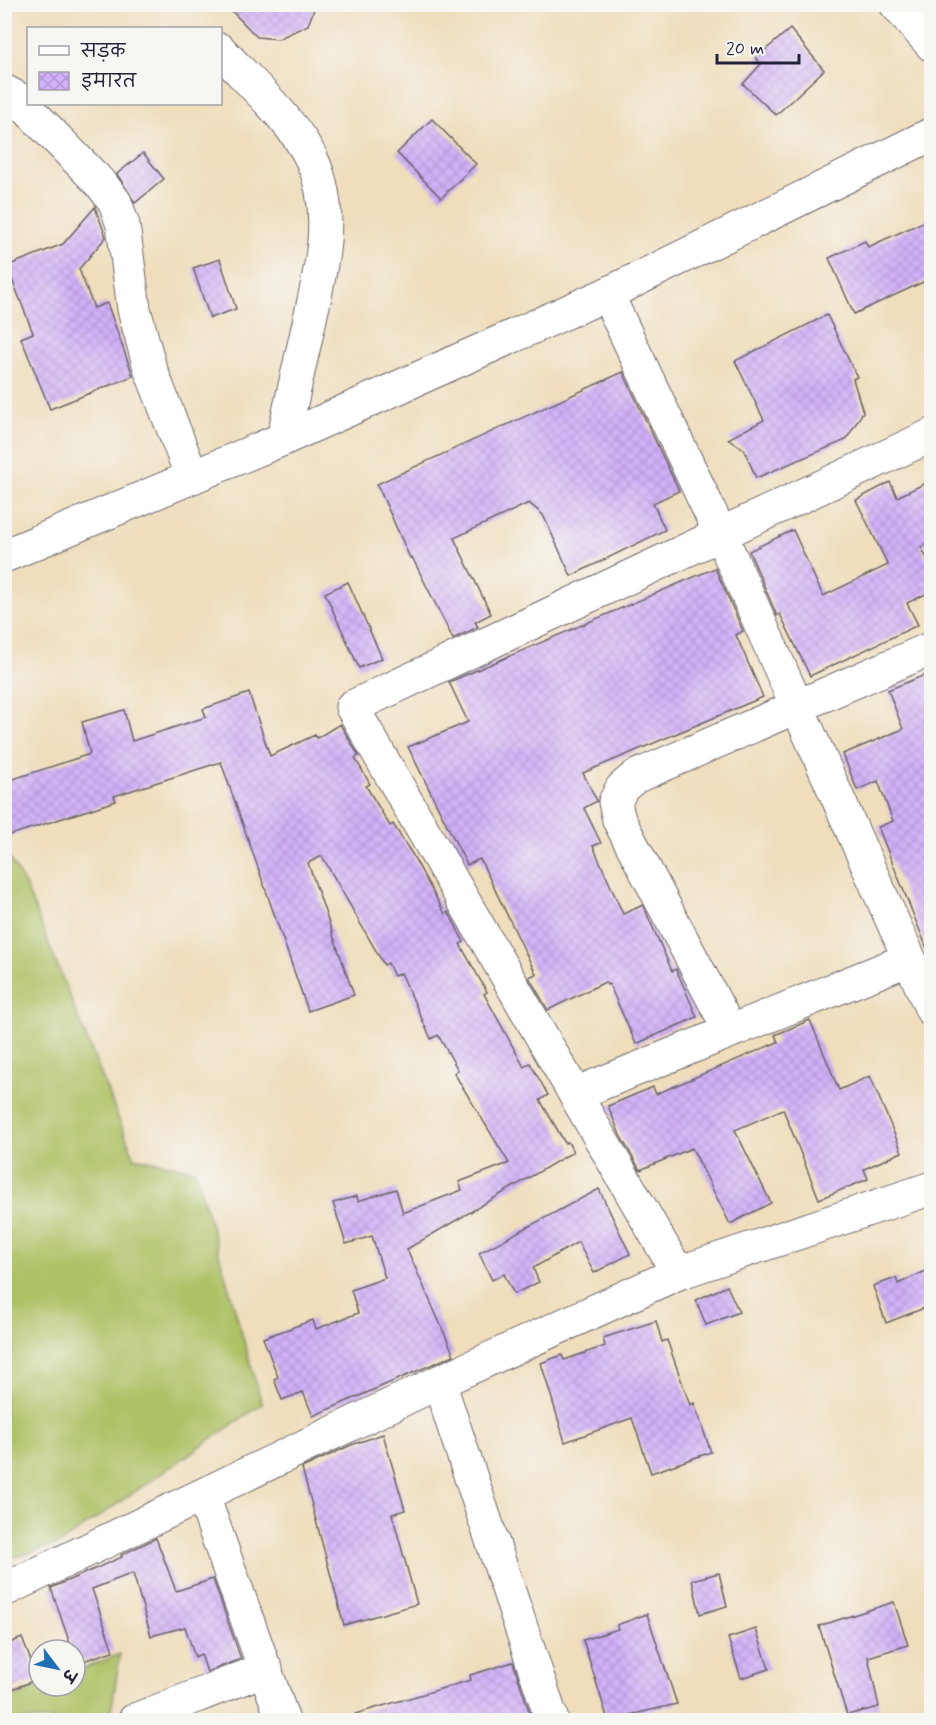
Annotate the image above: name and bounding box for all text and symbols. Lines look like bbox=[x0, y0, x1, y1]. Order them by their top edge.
legend bbox=[27, 27, 222, 105]
scale bar bbox=[717, 27, 800, 65]
text: 20 m bbox=[726, 37, 764, 61]
text: सड़क bbox=[80, 40, 126, 64]
text: इमारत bbox=[81, 70, 137, 94]
north arrow bbox=[27, 1638, 87, 1698]
text: उ bbox=[56, 1663, 81, 1686]

